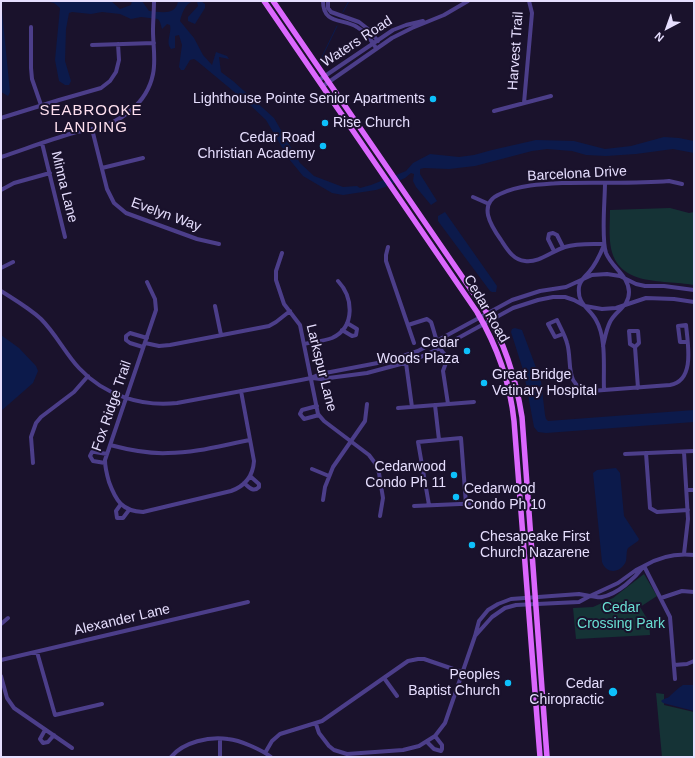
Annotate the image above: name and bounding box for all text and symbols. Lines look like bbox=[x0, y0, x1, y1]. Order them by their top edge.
north arrow bbox=[647, 8, 687, 48]
street label: Harvest Trail bbox=[505, 11, 527, 91]
street label: Waters Road bbox=[318, 13, 396, 71]
text: N bbox=[652, 30, 666, 44]
place label: Lighthouse Pointe Senior Apartments bbox=[193, 91, 425, 107]
marker: Lighthouse Pointe Senior Apartments bbox=[428, 94, 438, 104]
district label: SEABROOKE LANDING bbox=[39, 102, 143, 137]
place label: Rise Church bbox=[333, 115, 410, 131]
marker: Rise Church bbox=[320, 118, 330, 128]
place label: Cedar Road Christian Academy bbox=[198, 130, 315, 162]
marker: Cedar Road Christian Academy bbox=[318, 141, 328, 151]
street label: Minna Lane bbox=[47, 149, 81, 225]
street label: Barcelona Drive bbox=[527, 163, 627, 185]
street label: Evelyn Way bbox=[129, 195, 203, 235]
street label: Cedar Road bbox=[460, 272, 512, 346]
street label: Larkspur Lane bbox=[302, 323, 340, 413]
place label: Cedar Woods Plaza bbox=[377, 335, 459, 368]
marker: Cedar Woods Plaza bbox=[462, 346, 472, 356]
street label: Fox Ridge Trail bbox=[89, 359, 135, 453]
place label: Great Bridge Vetinary Hospital bbox=[492, 367, 597, 400]
marker: Great Bridge Vetinary Hospital bbox=[479, 378, 489, 388]
place label: Cedarwood Condo Ph 11 bbox=[365, 459, 446, 492]
marker: Cedarwood Condo Ph 11 bbox=[449, 470, 459, 480]
place label: Cedarwood Condo Ph 10 bbox=[464, 481, 546, 514]
marker: Cedarwood Condo Ph 10 bbox=[451, 492, 461, 502]
place label: Chesapeake First Church Nazarene bbox=[480, 529, 590, 562]
marker: Chesapeake First Church Nazarene bbox=[467, 540, 477, 550]
park label: Cedar Crossing Park bbox=[577, 600, 665, 632]
street label: Alexander Lane bbox=[72, 601, 172, 639]
place label: Peoples Baptist Church bbox=[408, 667, 500, 700]
place label: Cedar Chiropractic bbox=[529, 676, 604, 708]
marker: Peoples Baptist Church bbox=[503, 678, 513, 688]
marker: Cedar Chiropractic bbox=[607, 686, 619, 698]

